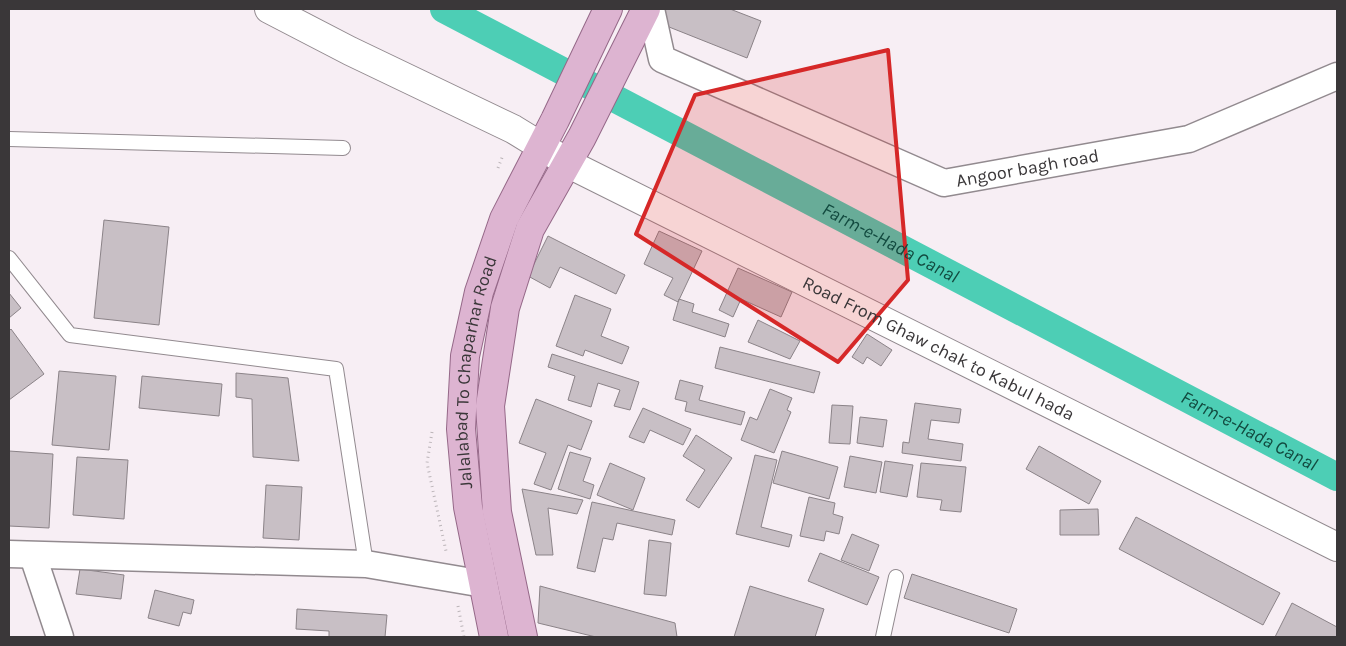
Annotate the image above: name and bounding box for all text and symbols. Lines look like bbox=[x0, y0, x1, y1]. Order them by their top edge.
street label: Angoor bagh road bbox=[954, 144, 1101, 192]
water label: Farm-e-Hada Canal bbox=[818, 198, 963, 288]
street label: Jalalabad To Chaparhar Road bbox=[450, 253, 502, 490]
street label: Road From Ghaw chak to Kabul hada bbox=[799, 271, 1078, 425]
water label: Farm-e-Hada Canal bbox=[1177, 386, 1321, 476]

